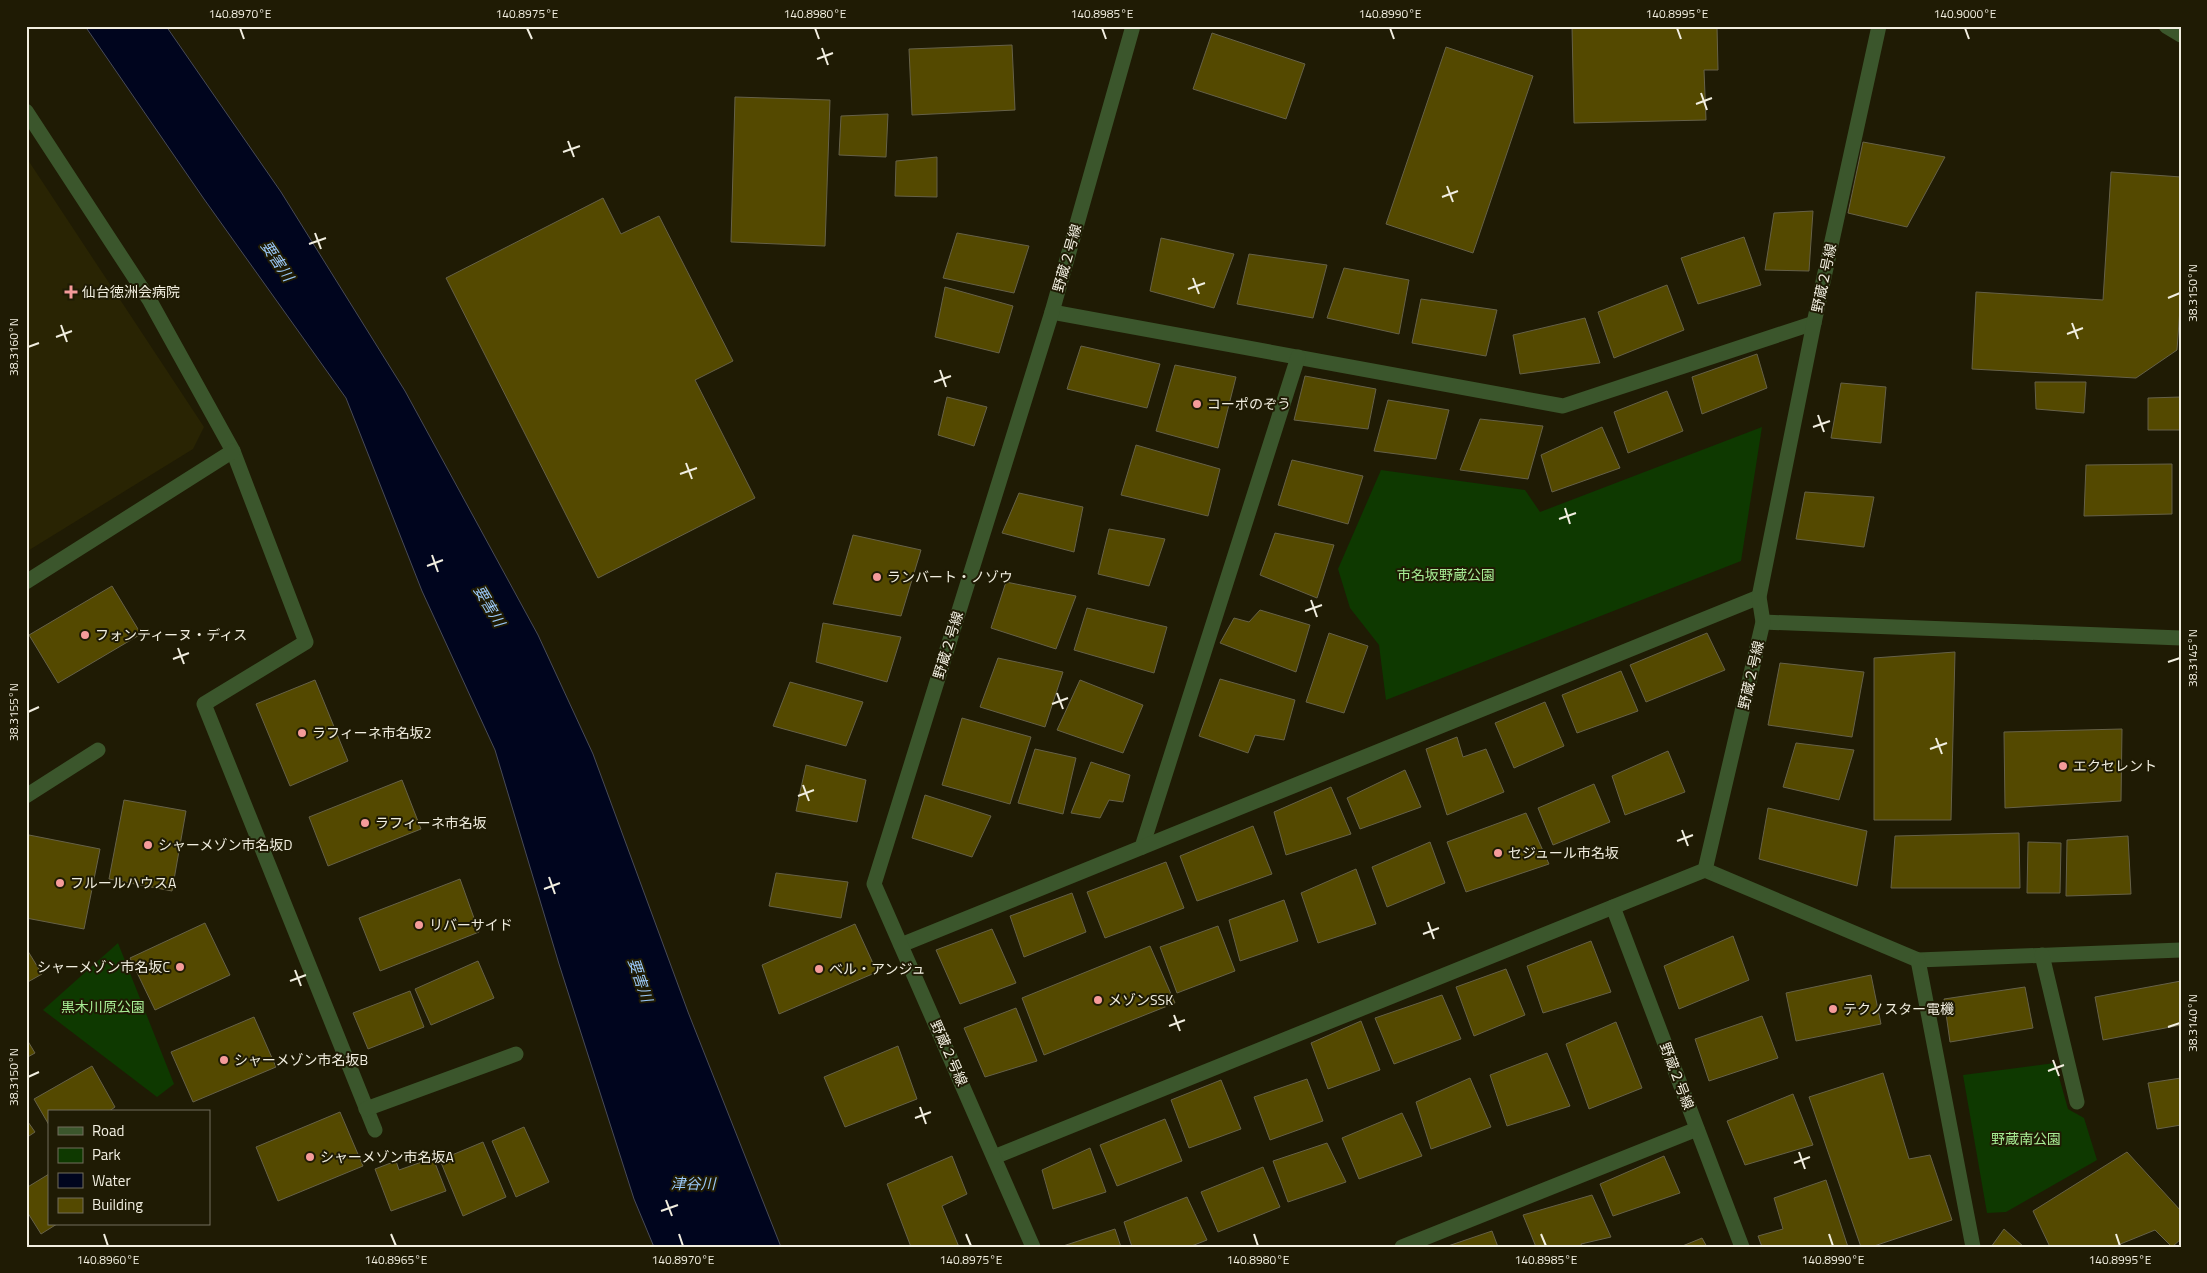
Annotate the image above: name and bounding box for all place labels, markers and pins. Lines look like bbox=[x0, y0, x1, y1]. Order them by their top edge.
place label: 仙台徳洲会病院 bbox=[82, 281, 180, 302]
marker: 仙台徳洲会病院 bbox=[64, 285, 78, 299]
place label: コーポのぞう bbox=[1207, 393, 1291, 414]
marker: コーポのぞう bbox=[1191, 398, 1203, 410]
place label: ランバート・ノゾウ bbox=[887, 566, 1013, 587]
marker: ランバート・ノゾウ bbox=[871, 571, 883, 583]
place label: フォンティーヌ・ディス bbox=[95, 624, 247, 645]
marker: フォンティーヌ・ディス bbox=[79, 629, 91, 641]
place label: ラフィーネ市名坂2 bbox=[312, 722, 432, 743]
marker: ラフィーネ市名坂2 bbox=[296, 727, 308, 739]
place label: エクセレント bbox=[2073, 755, 2157, 776]
marker: エクセレント bbox=[2057, 760, 2069, 772]
place label: ラフィーネ市名坂 bbox=[375, 812, 487, 833]
marker: ラフィーネ市名坂 bbox=[359, 817, 371, 829]
place label: シャーメゾン市名坂D bbox=[158, 834, 292, 855]
marker: シャーメゾン市名坂D bbox=[142, 839, 154, 851]
place label: セジュール市名坂 bbox=[1508, 842, 1619, 863]
marker: セジュール市名坂 bbox=[1492, 847, 1504, 859]
place label: フルールハウスA bbox=[70, 872, 177, 893]
marker: フルールハウスA bbox=[54, 877, 66, 889]
place label: リバーサイド bbox=[429, 914, 513, 935]
marker: リバーサイド bbox=[413, 919, 425, 931]
place label: シャーメゾン市名坂C bbox=[37, 956, 170, 977]
place label: ベル・アンジュ bbox=[829, 958, 925, 979]
marker: シャーメゾン市名坂C bbox=[174, 961, 186, 973]
marker: ベル・アンジュ bbox=[813, 963, 825, 975]
place label: メゾンSSK bbox=[1108, 989, 1173, 1010]
marker: メゾンSSK bbox=[1092, 994, 1104, 1006]
place label: テクノスター電機 bbox=[1843, 998, 1954, 1019]
marker: テクノスター電機 bbox=[1827, 1003, 1839, 1015]
place label: シャーメゾン市名坂B bbox=[234, 1049, 368, 1070]
marker: シャーメゾン市名坂B bbox=[218, 1054, 230, 1066]
place label: シャーメゾン市名坂A bbox=[320, 1146, 454, 1167]
marker: シャーメゾン市名坂A bbox=[304, 1151, 316, 1163]

